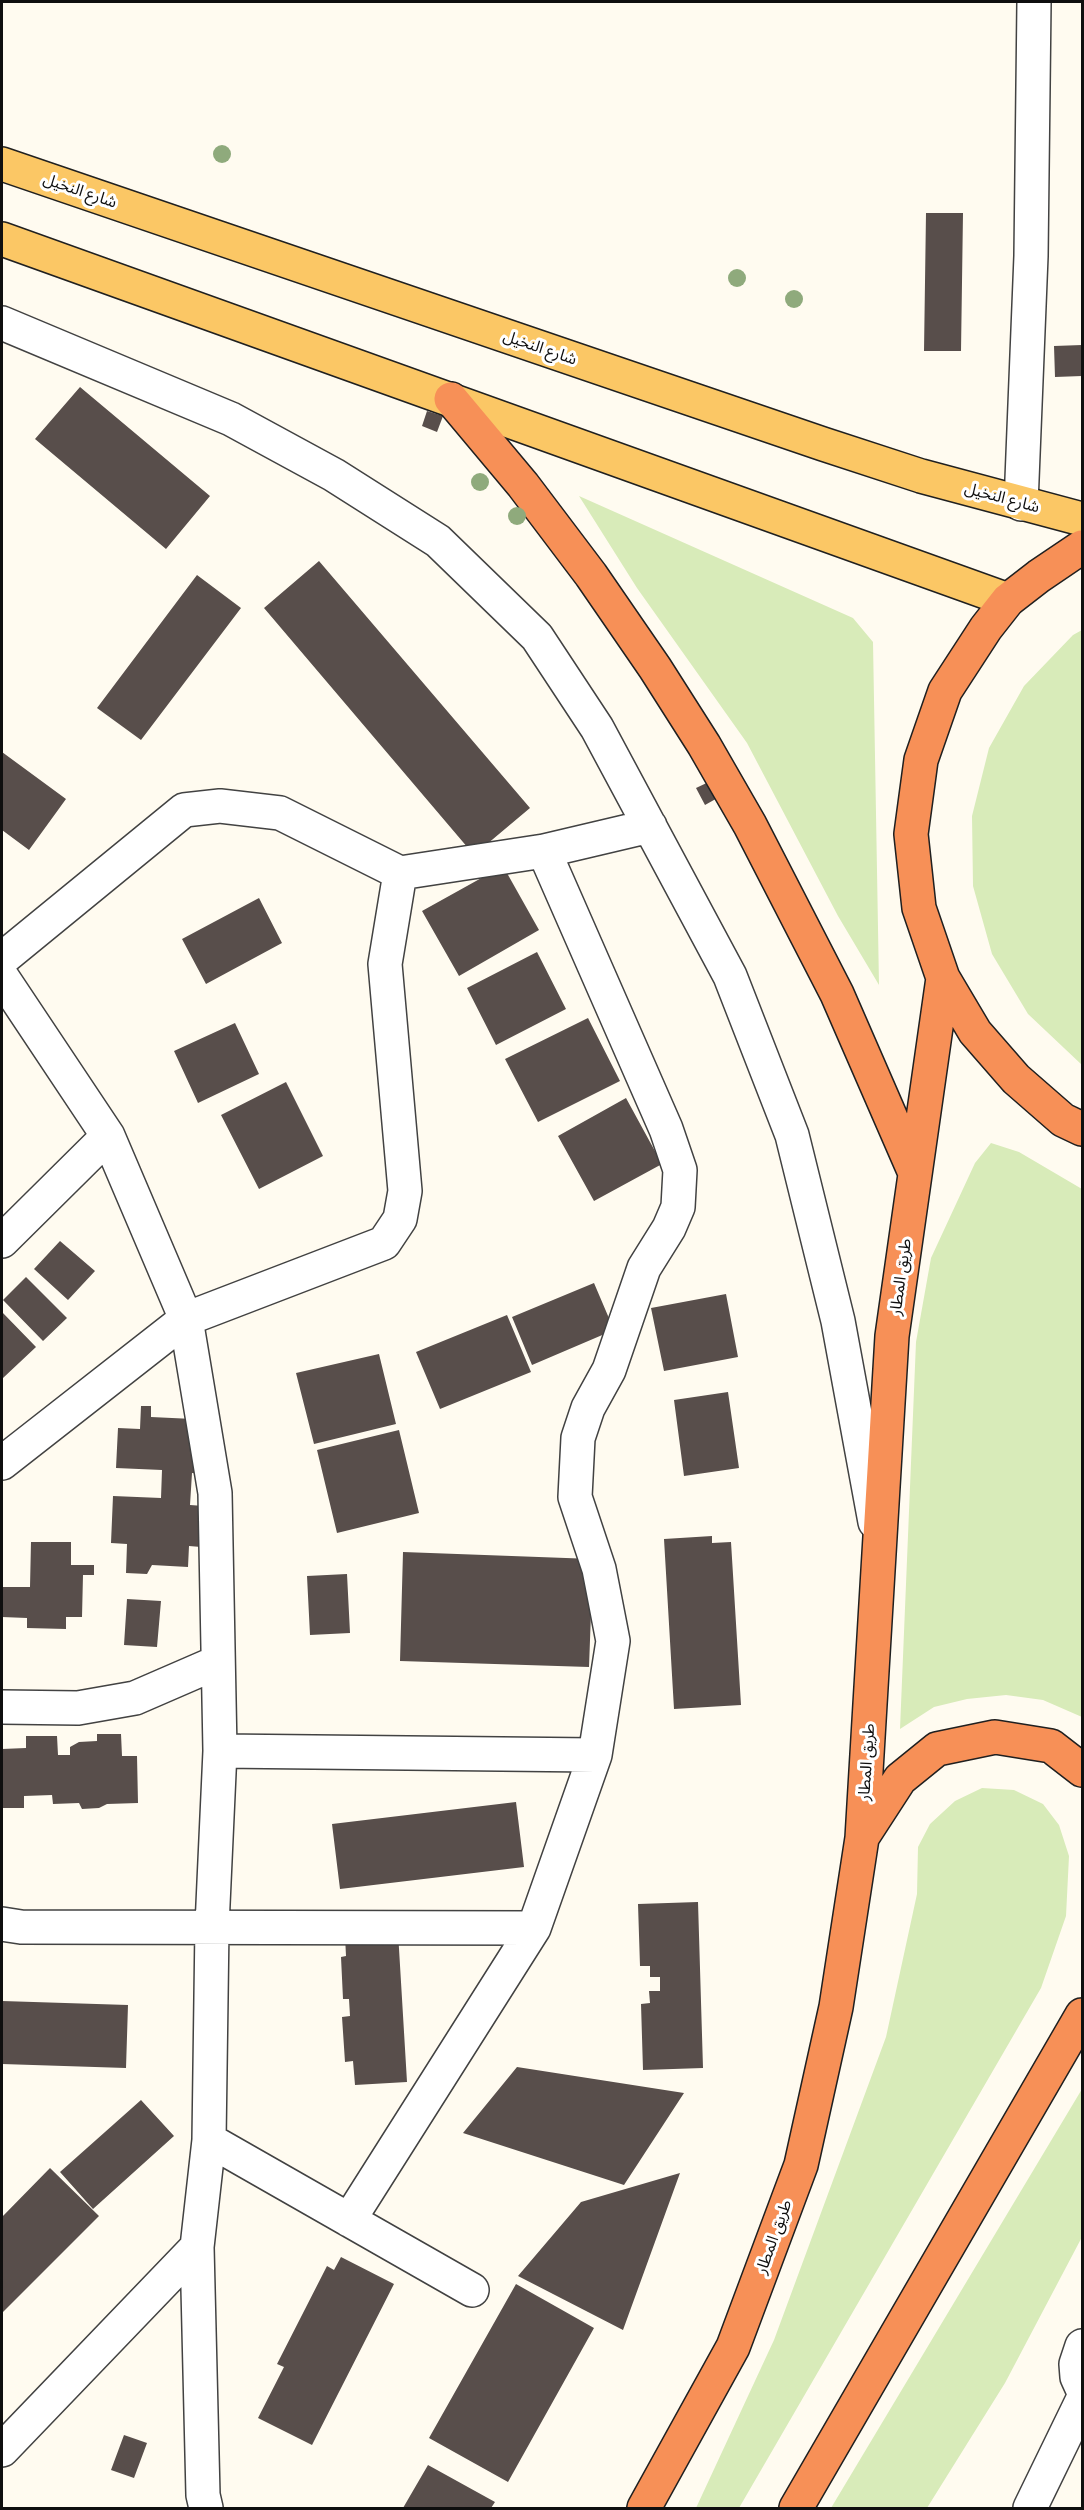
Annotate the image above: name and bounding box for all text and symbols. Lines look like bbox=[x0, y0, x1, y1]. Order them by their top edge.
street label: شارع النخيل bbox=[41, 169, 119, 213]
street label: شارع النخيل bbox=[501, 326, 579, 370]
street label: شارع النخيل bbox=[963, 479, 1041, 517]
street label: طريق المطار bbox=[886, 1237, 916, 1317]
street label: طريق المطار bbox=[855, 1723, 879, 1801]
street label: طريق المطار bbox=[752, 2197, 796, 2277]

